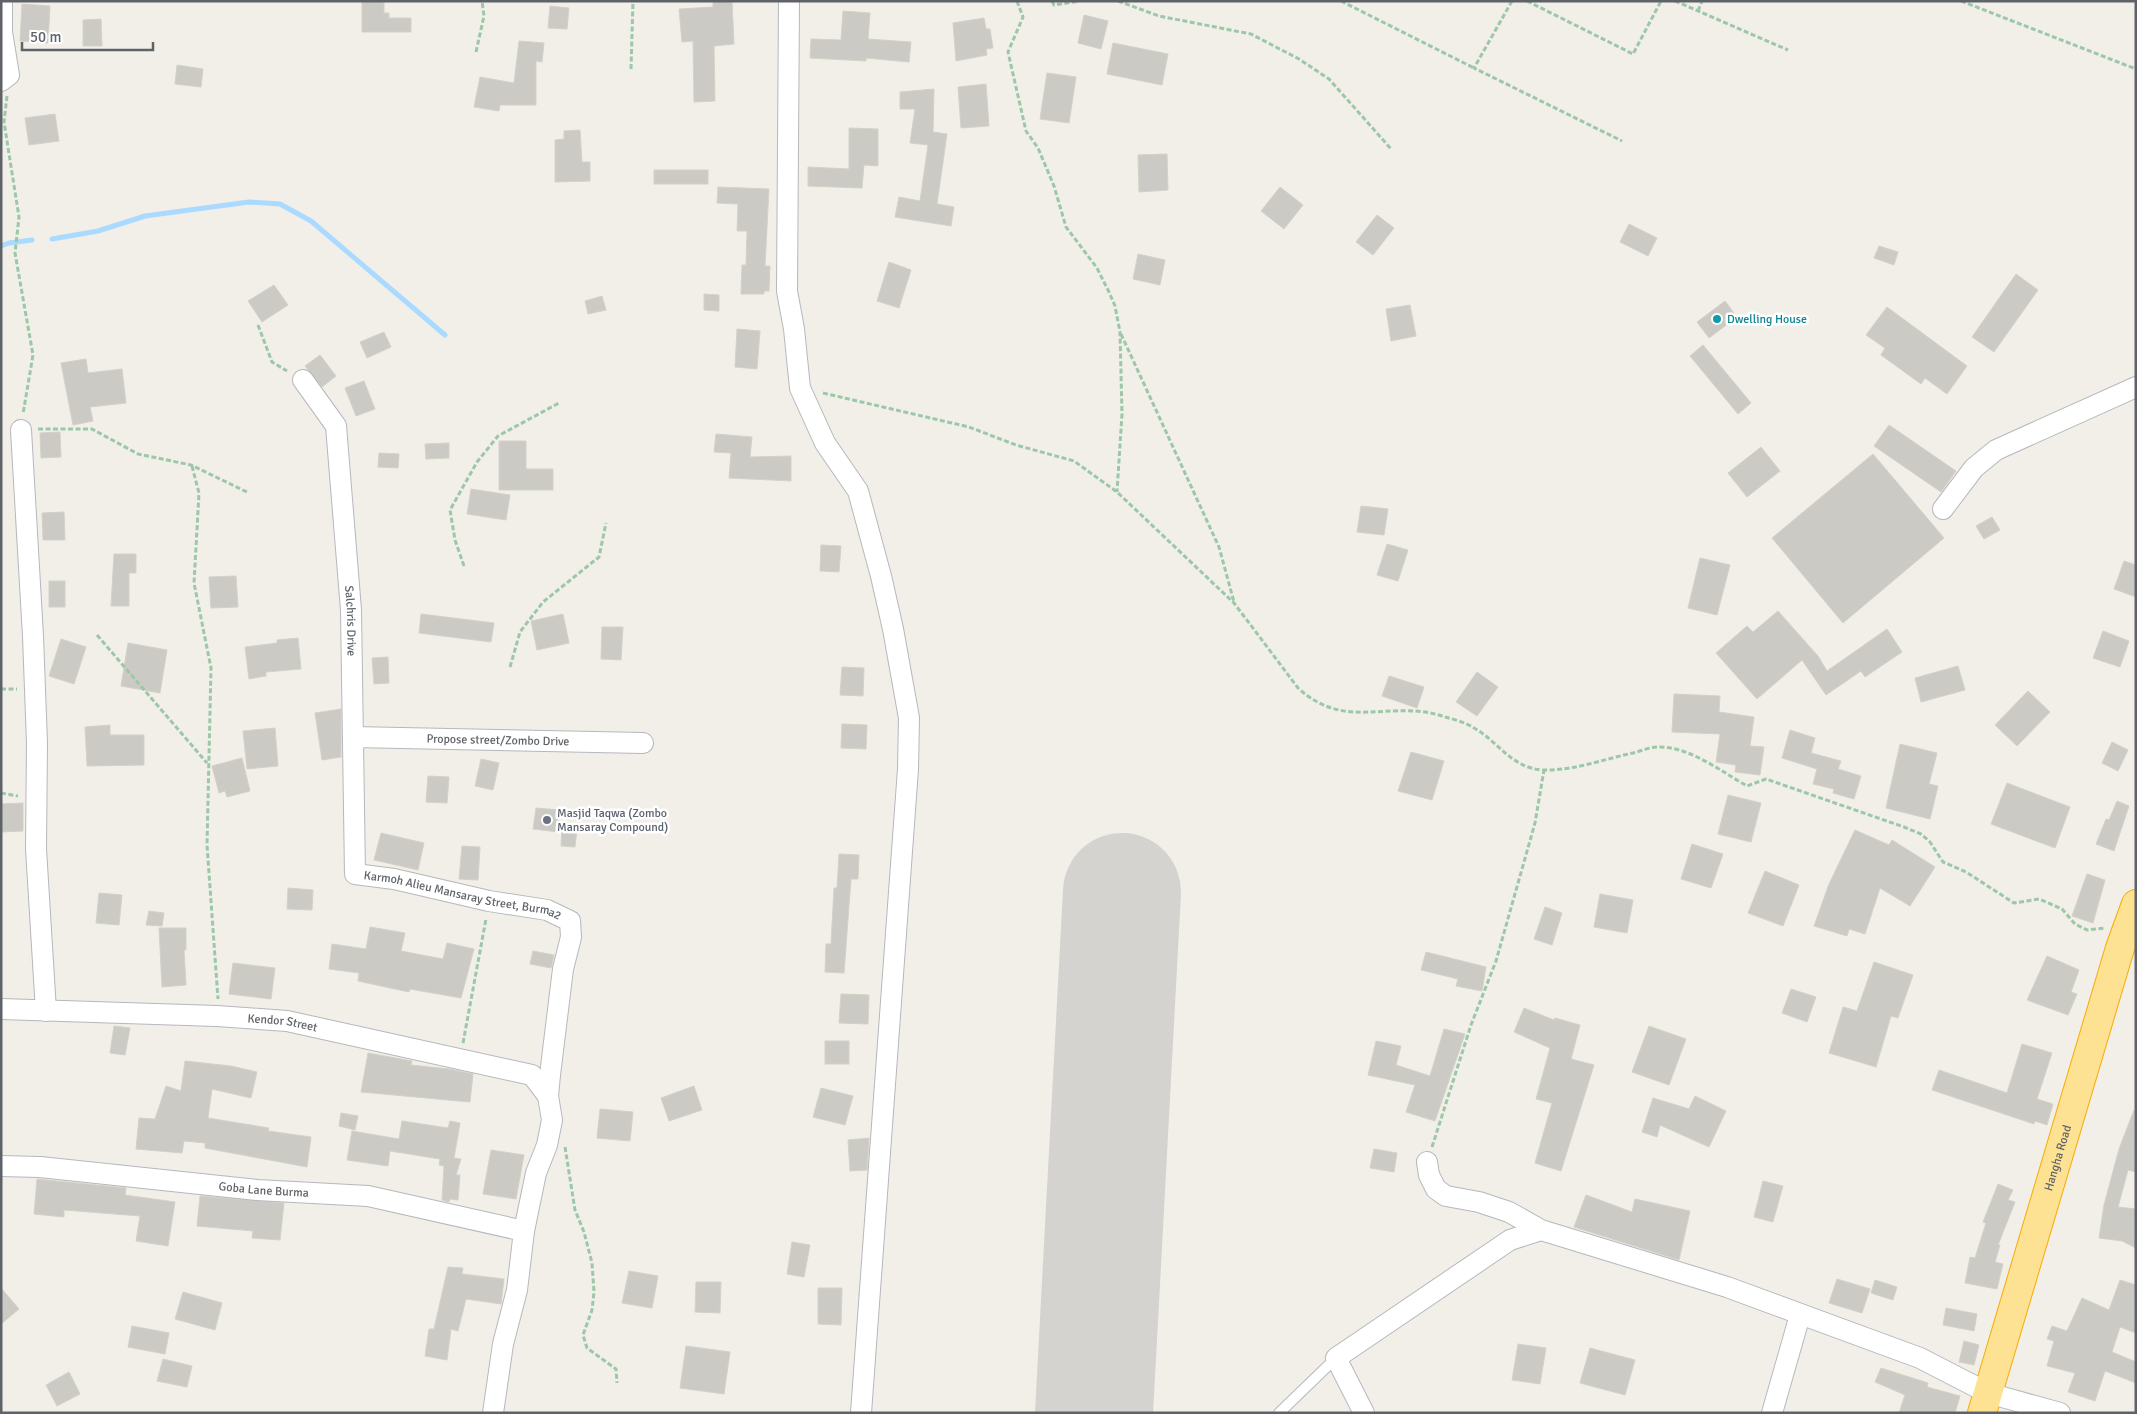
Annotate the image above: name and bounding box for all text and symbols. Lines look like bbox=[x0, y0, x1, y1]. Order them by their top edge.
scale bar bbox=[22, 20, 154, 52]
text: 50 m bbox=[30, 28, 61, 46]
place label: Dwelling House bbox=[1727, 312, 1807, 327]
marker: Dwelling House bbox=[1711, 313, 1723, 325]
street label: Salchris Drive bbox=[342, 585, 359, 656]
street label: Propose street/Zombo Drive bbox=[426, 731, 570, 749]
place label: Masjid Taqwa (Zombo Mansaray Compound) bbox=[557, 806, 668, 835]
marker: Masjid Taqwa (Zombo Mansaray Compound) bbox=[541, 814, 553, 826]
street label: Karmoh Alieu Mansaray Street, Burma2 bbox=[363, 868, 564, 923]
street label: Kendor Street bbox=[247, 1011, 319, 1035]
street label: Hangha Road bbox=[2041, 1123, 2075, 1193]
street label: Goba Lane Burma bbox=[218, 1178, 309, 1200]

